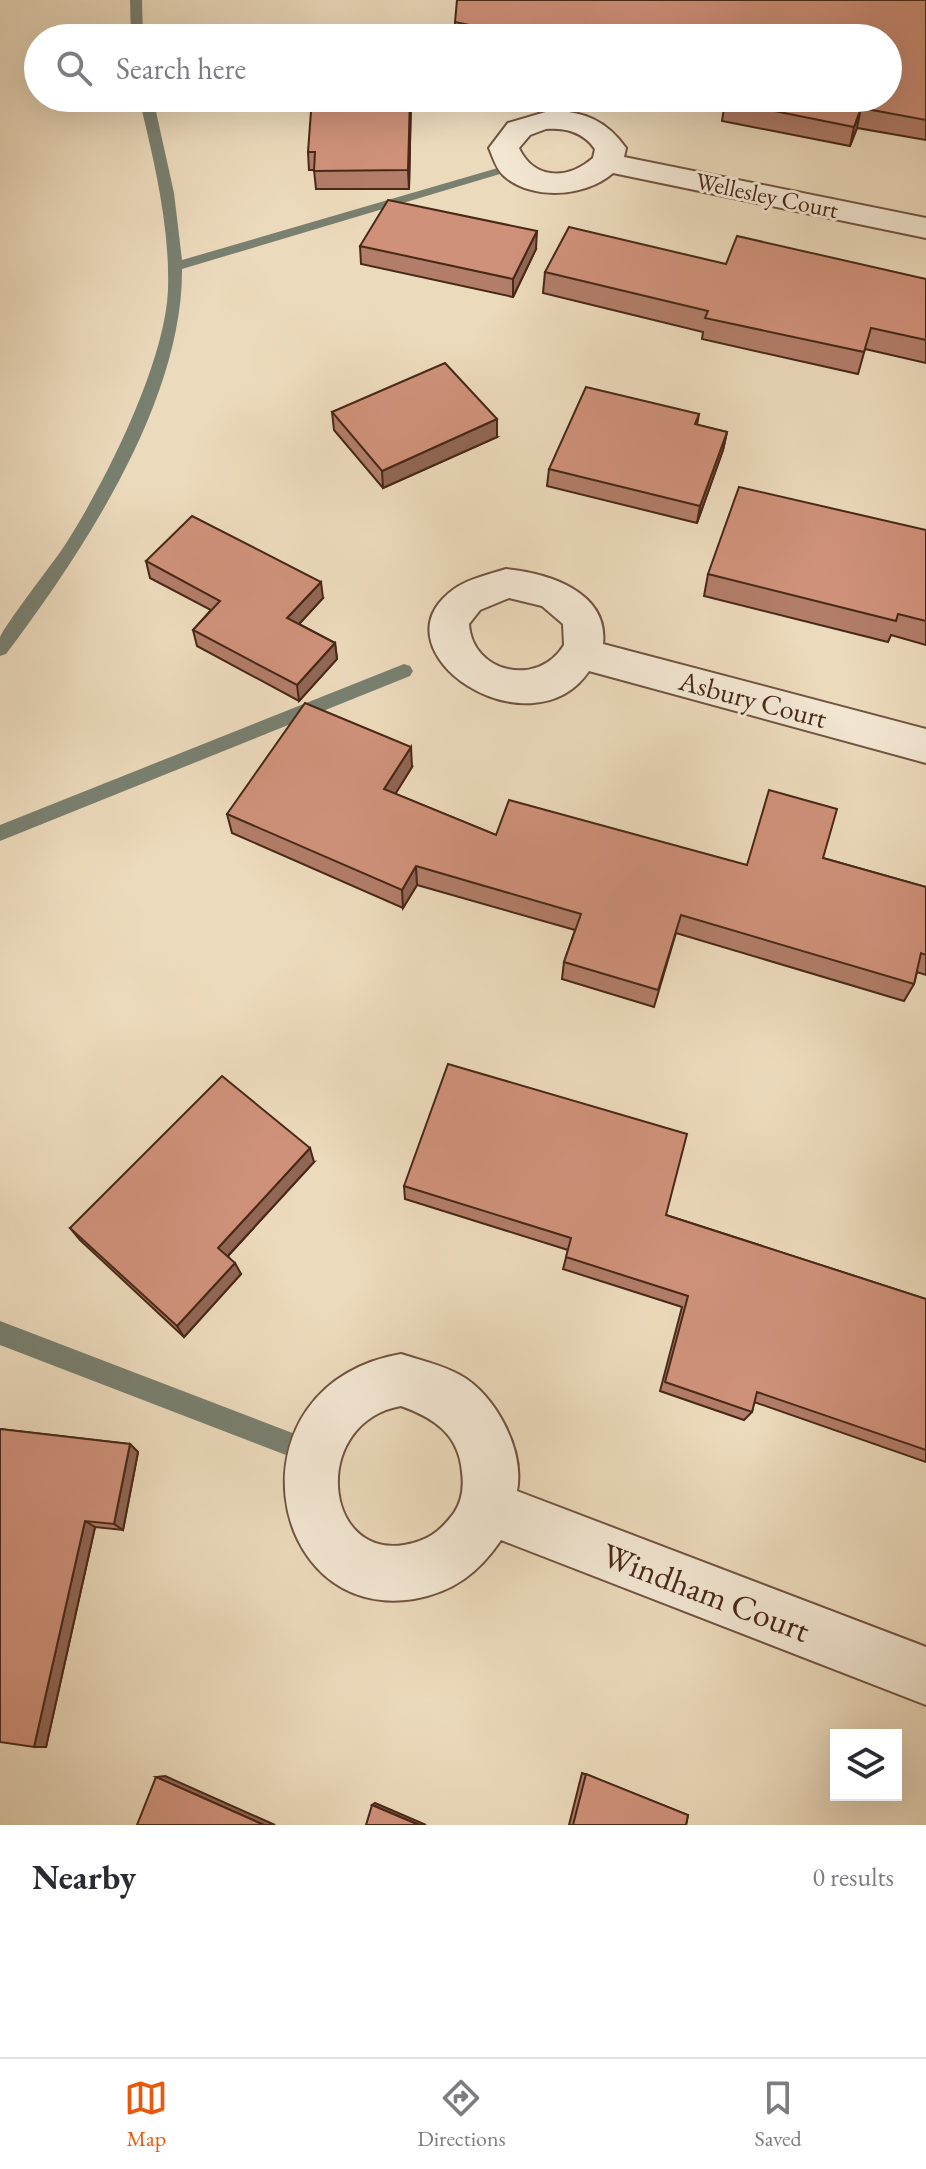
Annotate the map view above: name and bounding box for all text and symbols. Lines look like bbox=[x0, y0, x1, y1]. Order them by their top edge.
search box bbox=[24, 24, 902, 112]
icon: search bbox=[52, 46, 96, 90]
text: Search here bbox=[116, 49, 246, 88]
street label: Wellesley Court bbox=[693, 165, 842, 225]
street label: Asbury Court bbox=[674, 662, 831, 736]
street label: Windham Court bbox=[596, 1532, 817, 1652]
map controls bbox=[830, 1729, 902, 1801]
button: layers bbox=[830, 1729, 902, 1801]
text: Nearby bbox=[32, 1855, 136, 1899]
text: 0 results bbox=[813, 1860, 894, 1894]
tab: Map bbox=[124, 2076, 168, 2153]
tab: Directions bbox=[417, 2076, 506, 2153]
tab: Saved bbox=[754, 2076, 802, 2153]

